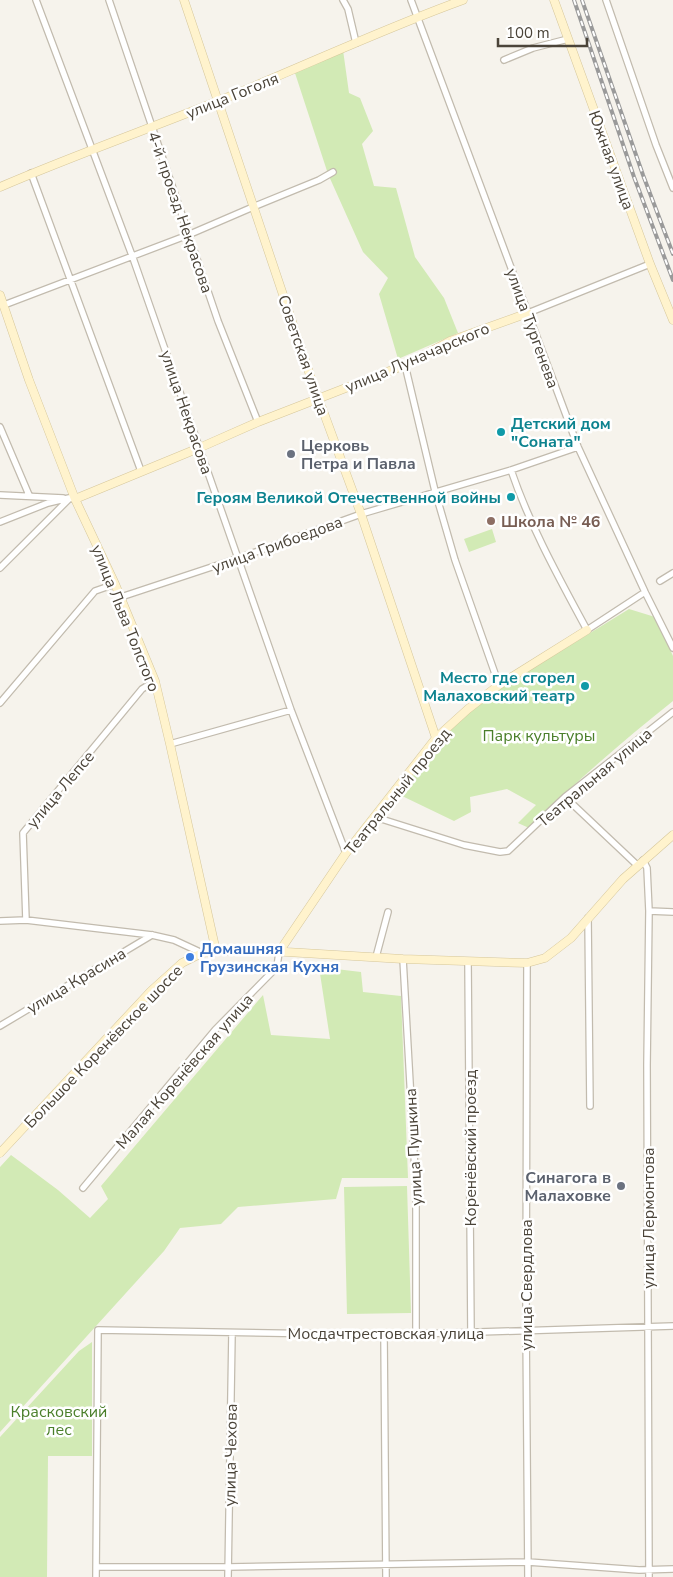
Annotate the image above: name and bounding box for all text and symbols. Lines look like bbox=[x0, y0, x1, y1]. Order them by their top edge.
scale bar bbox=[498, 15, 587, 47]
text: 100 m bbox=[506, 23, 550, 43]
street label: улица Гоголя bbox=[183, 67, 282, 125]
street label: Южная улица bbox=[583, 108, 639, 213]
street label: 4-й проезд Некрасова bbox=[142, 129, 218, 296]
street label: улица Тургенева bbox=[500, 265, 564, 391]
street label: Советская улица bbox=[272, 292, 334, 419]
street label: улица Луначарского bbox=[342, 318, 493, 398]
street label: улица Некрасова bbox=[154, 347, 218, 477]
place label: Детский дом "Соната" bbox=[511, 413, 611, 453]
marker: Детский дом "Соната" bbox=[495, 426, 507, 438]
place label: Церковь Петра и Павла bbox=[301, 435, 416, 475]
marker: Церковь Петра и Павла bbox=[285, 448, 297, 460]
place label: Героям Великой Отечественной войны bbox=[197, 487, 501, 509]
marker: Героям Великой Отечественной войны bbox=[505, 491, 517, 503]
street label: улица Грибоедова bbox=[209, 511, 346, 579]
place label: Школа № 46 bbox=[501, 511, 600, 533]
marker: Школа № 46 bbox=[485, 515, 497, 527]
street label: улица Льва Толстого bbox=[85, 542, 165, 695]
place label: Место где сгорел Малаховский театр bbox=[423, 667, 575, 707]
marker: Место где сгорел Малаховский театр bbox=[579, 680, 591, 692]
street label: Театральный проезд bbox=[340, 723, 456, 860]
street label: Театральная улица bbox=[532, 723, 657, 832]
park label: Парк культуры bbox=[482, 725, 596, 747]
street label: улица Лепсе bbox=[22, 746, 100, 833]
place label: Домашняя Грузинская Кухня bbox=[200, 938, 339, 978]
street label: улица Красина bbox=[23, 943, 130, 1019]
marker: Домашняя Грузинская Кухня bbox=[184, 951, 196, 963]
street label: Большое Коренёвское шоссе bbox=[20, 960, 188, 1133]
street label: Малая Коренёвская улица bbox=[111, 989, 258, 1154]
street label: Коренёвский проезд bbox=[460, 1069, 482, 1227]
street label: улица Пушкина bbox=[400, 1088, 428, 1206]
street label: улица Лермонтова bbox=[638, 1147, 660, 1289]
place label: Синагога в Малаховке bbox=[524, 1167, 611, 1207]
marker: Синагога в Малаховке bbox=[615, 1180, 627, 1192]
street label: улица Свердлова bbox=[516, 1219, 538, 1351]
street label: Мосдачтрестовская улица bbox=[288, 1323, 484, 1345]
park label: Красковский лес bbox=[11, 1401, 107, 1441]
street label: улица Чехова bbox=[219, 1403, 243, 1507]

